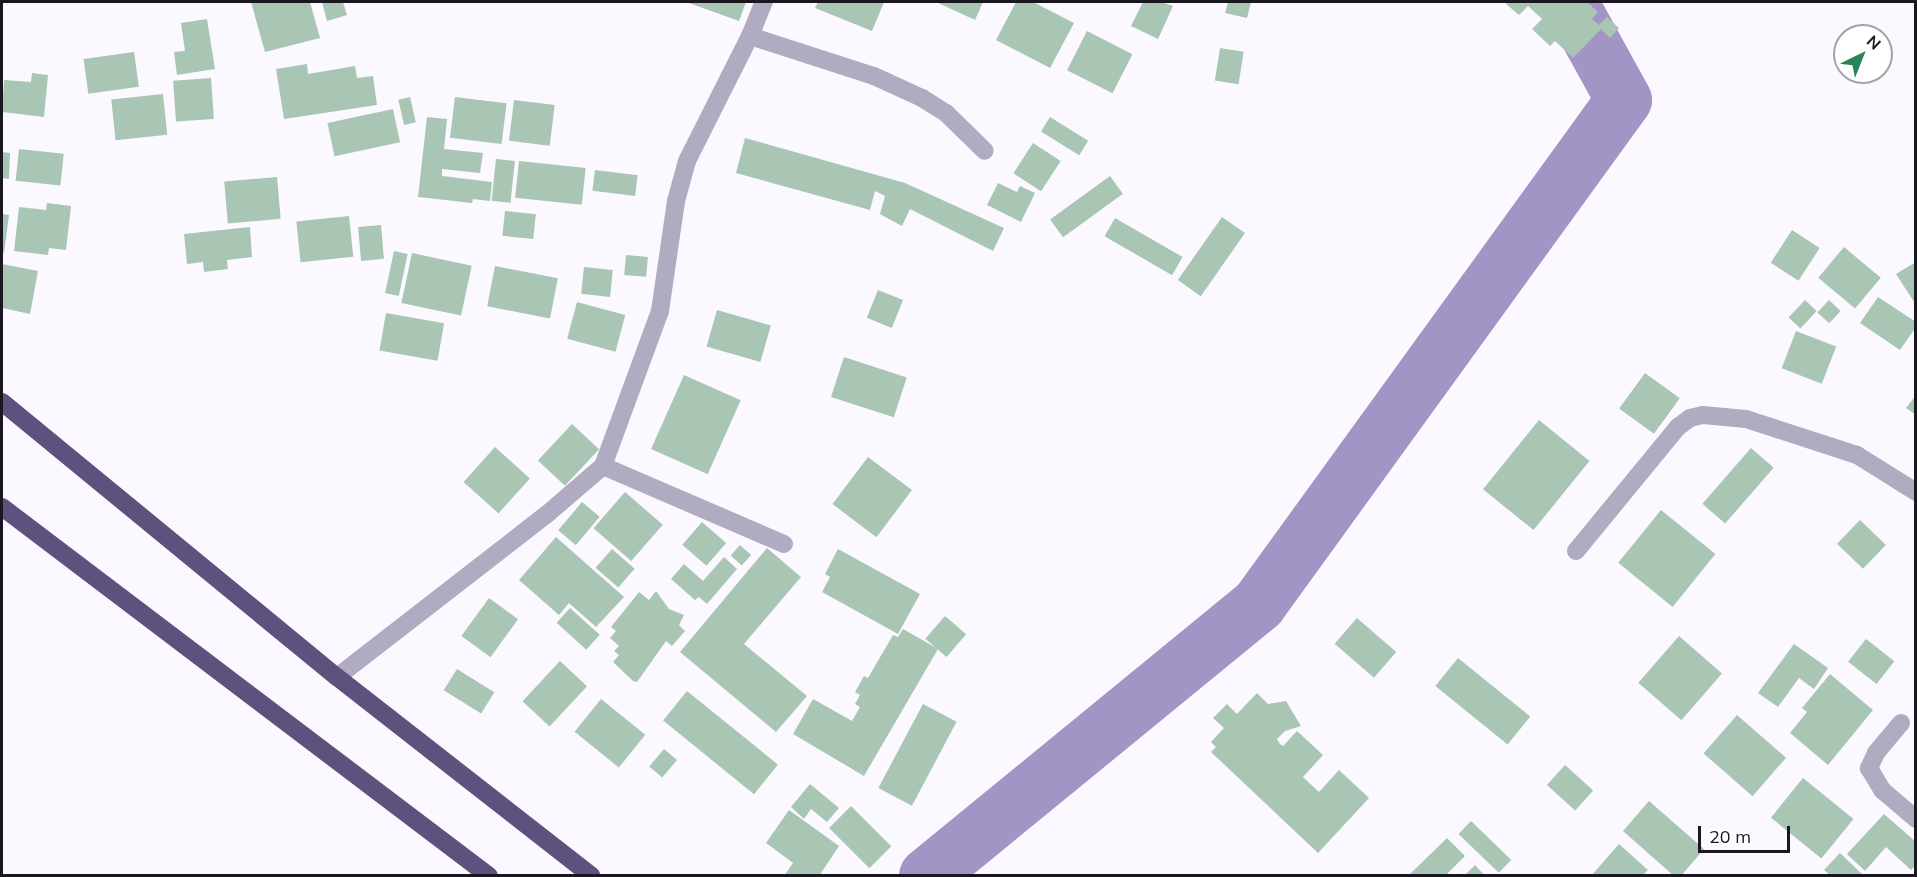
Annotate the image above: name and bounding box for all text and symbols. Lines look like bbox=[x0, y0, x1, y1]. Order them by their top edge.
north arrow bbox=[1833, 24, 1893, 84]
text: N bbox=[1863, 31, 1885, 54]
scale bar bbox=[1701, 814, 1792, 852]
text: 20 m bbox=[1709, 825, 1751, 848]

